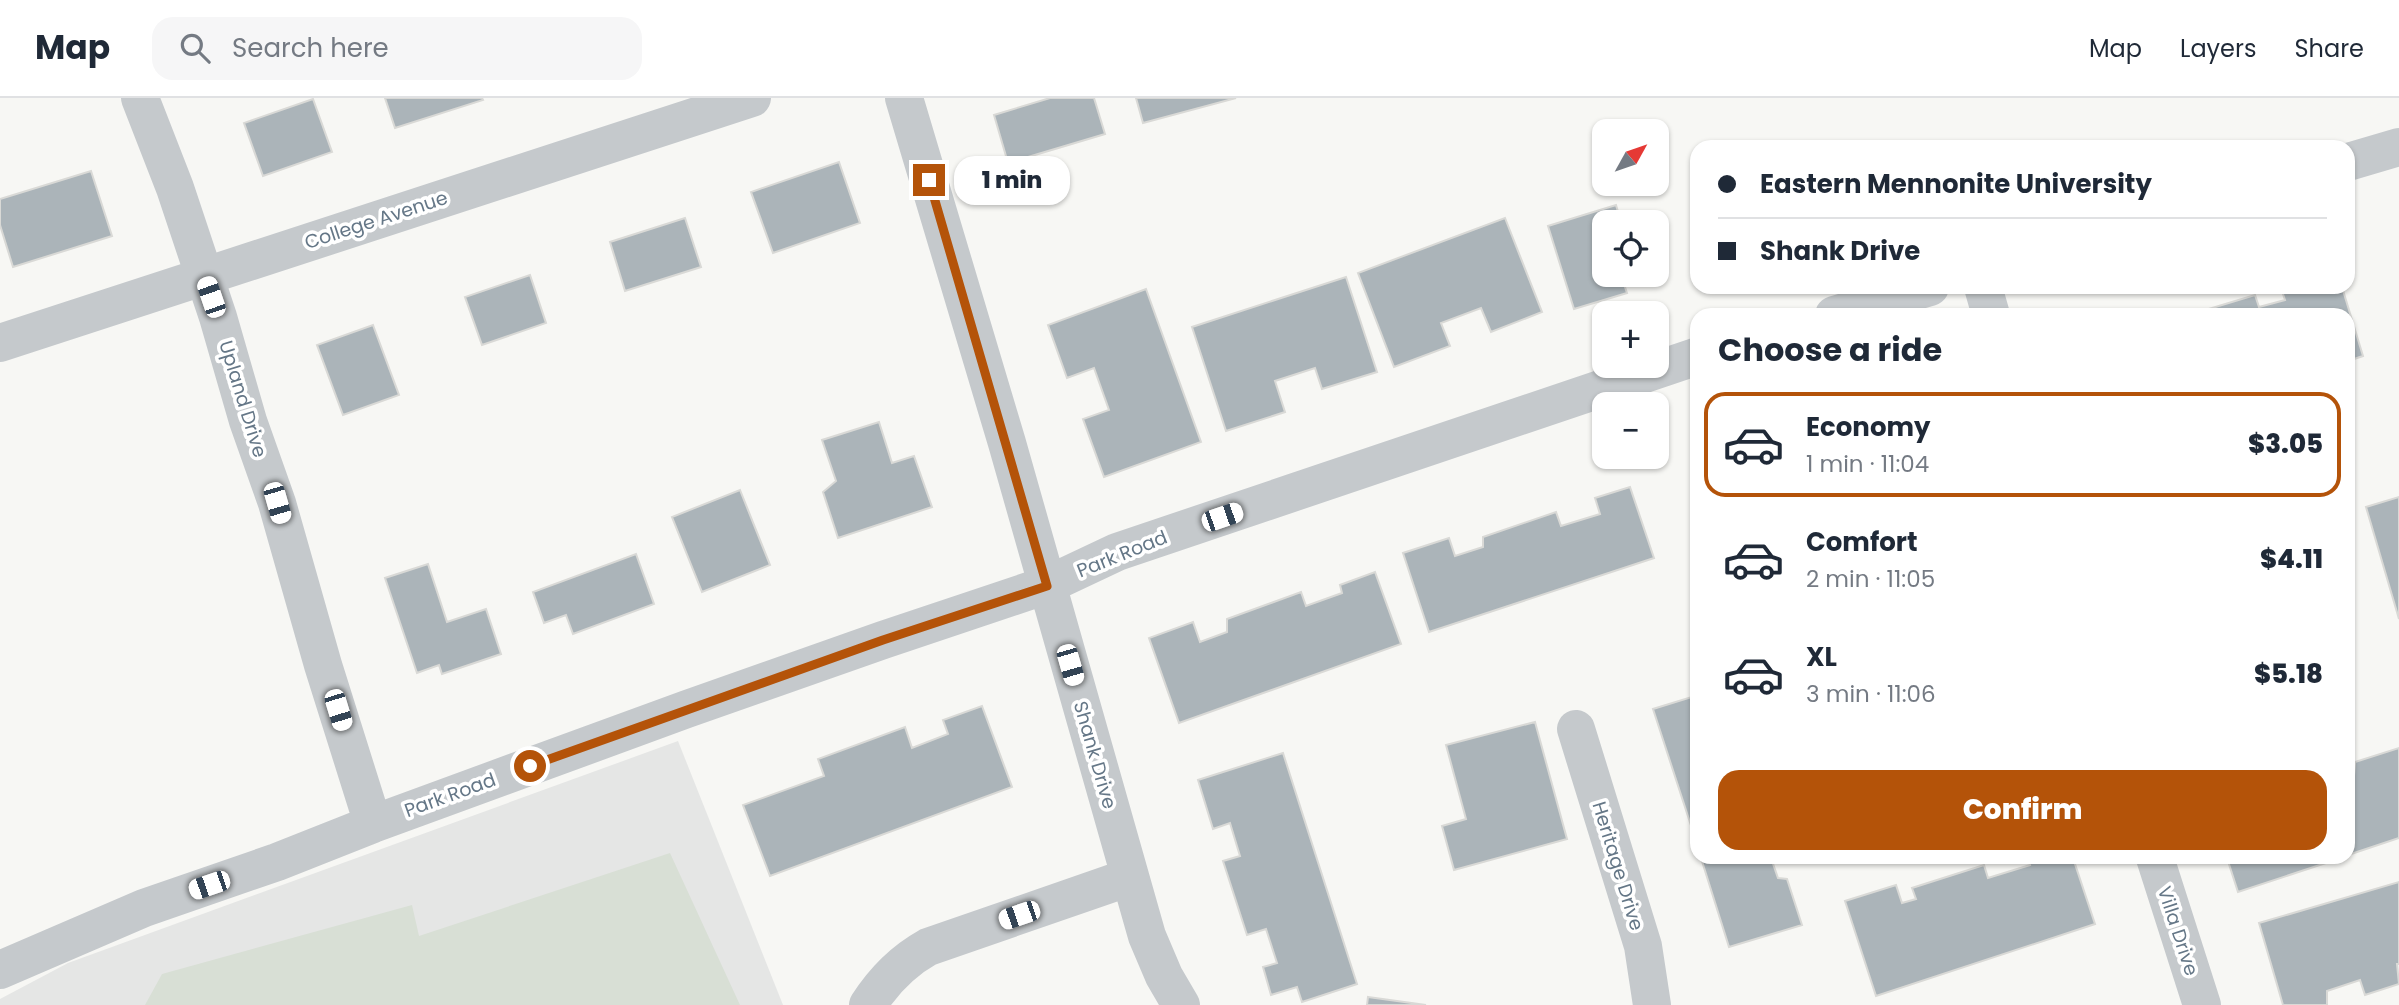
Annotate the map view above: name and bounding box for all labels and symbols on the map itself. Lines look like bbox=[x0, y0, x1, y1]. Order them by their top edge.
north arrow bbox=[1592, 119, 1670, 196]
callout: 1 min bbox=[954, 155, 1069, 204]
route end bbox=[913, 164, 945, 196]
street label: College Avenue bbox=[301, 184, 451, 256]
car bbox=[195, 274, 228, 320]
street label: Upland Drive bbox=[212, 337, 274, 461]
car bbox=[262, 480, 293, 526]
car bbox=[1199, 500, 1246, 534]
street label: Park Road bbox=[1073, 524, 1171, 584]
car bbox=[1055, 642, 1086, 688]
car bbox=[322, 687, 355, 733]
street label: Shank Drive bbox=[1067, 698, 1123, 812]
route start bbox=[514, 750, 546, 782]
street label: Park Road bbox=[401, 766, 499, 824]
street label: Heritage Drive bbox=[1586, 798, 1650, 934]
car bbox=[186, 868, 233, 902]
street label: Villa Drive bbox=[2151, 883, 2205, 979]
car bbox=[996, 898, 1043, 932]

